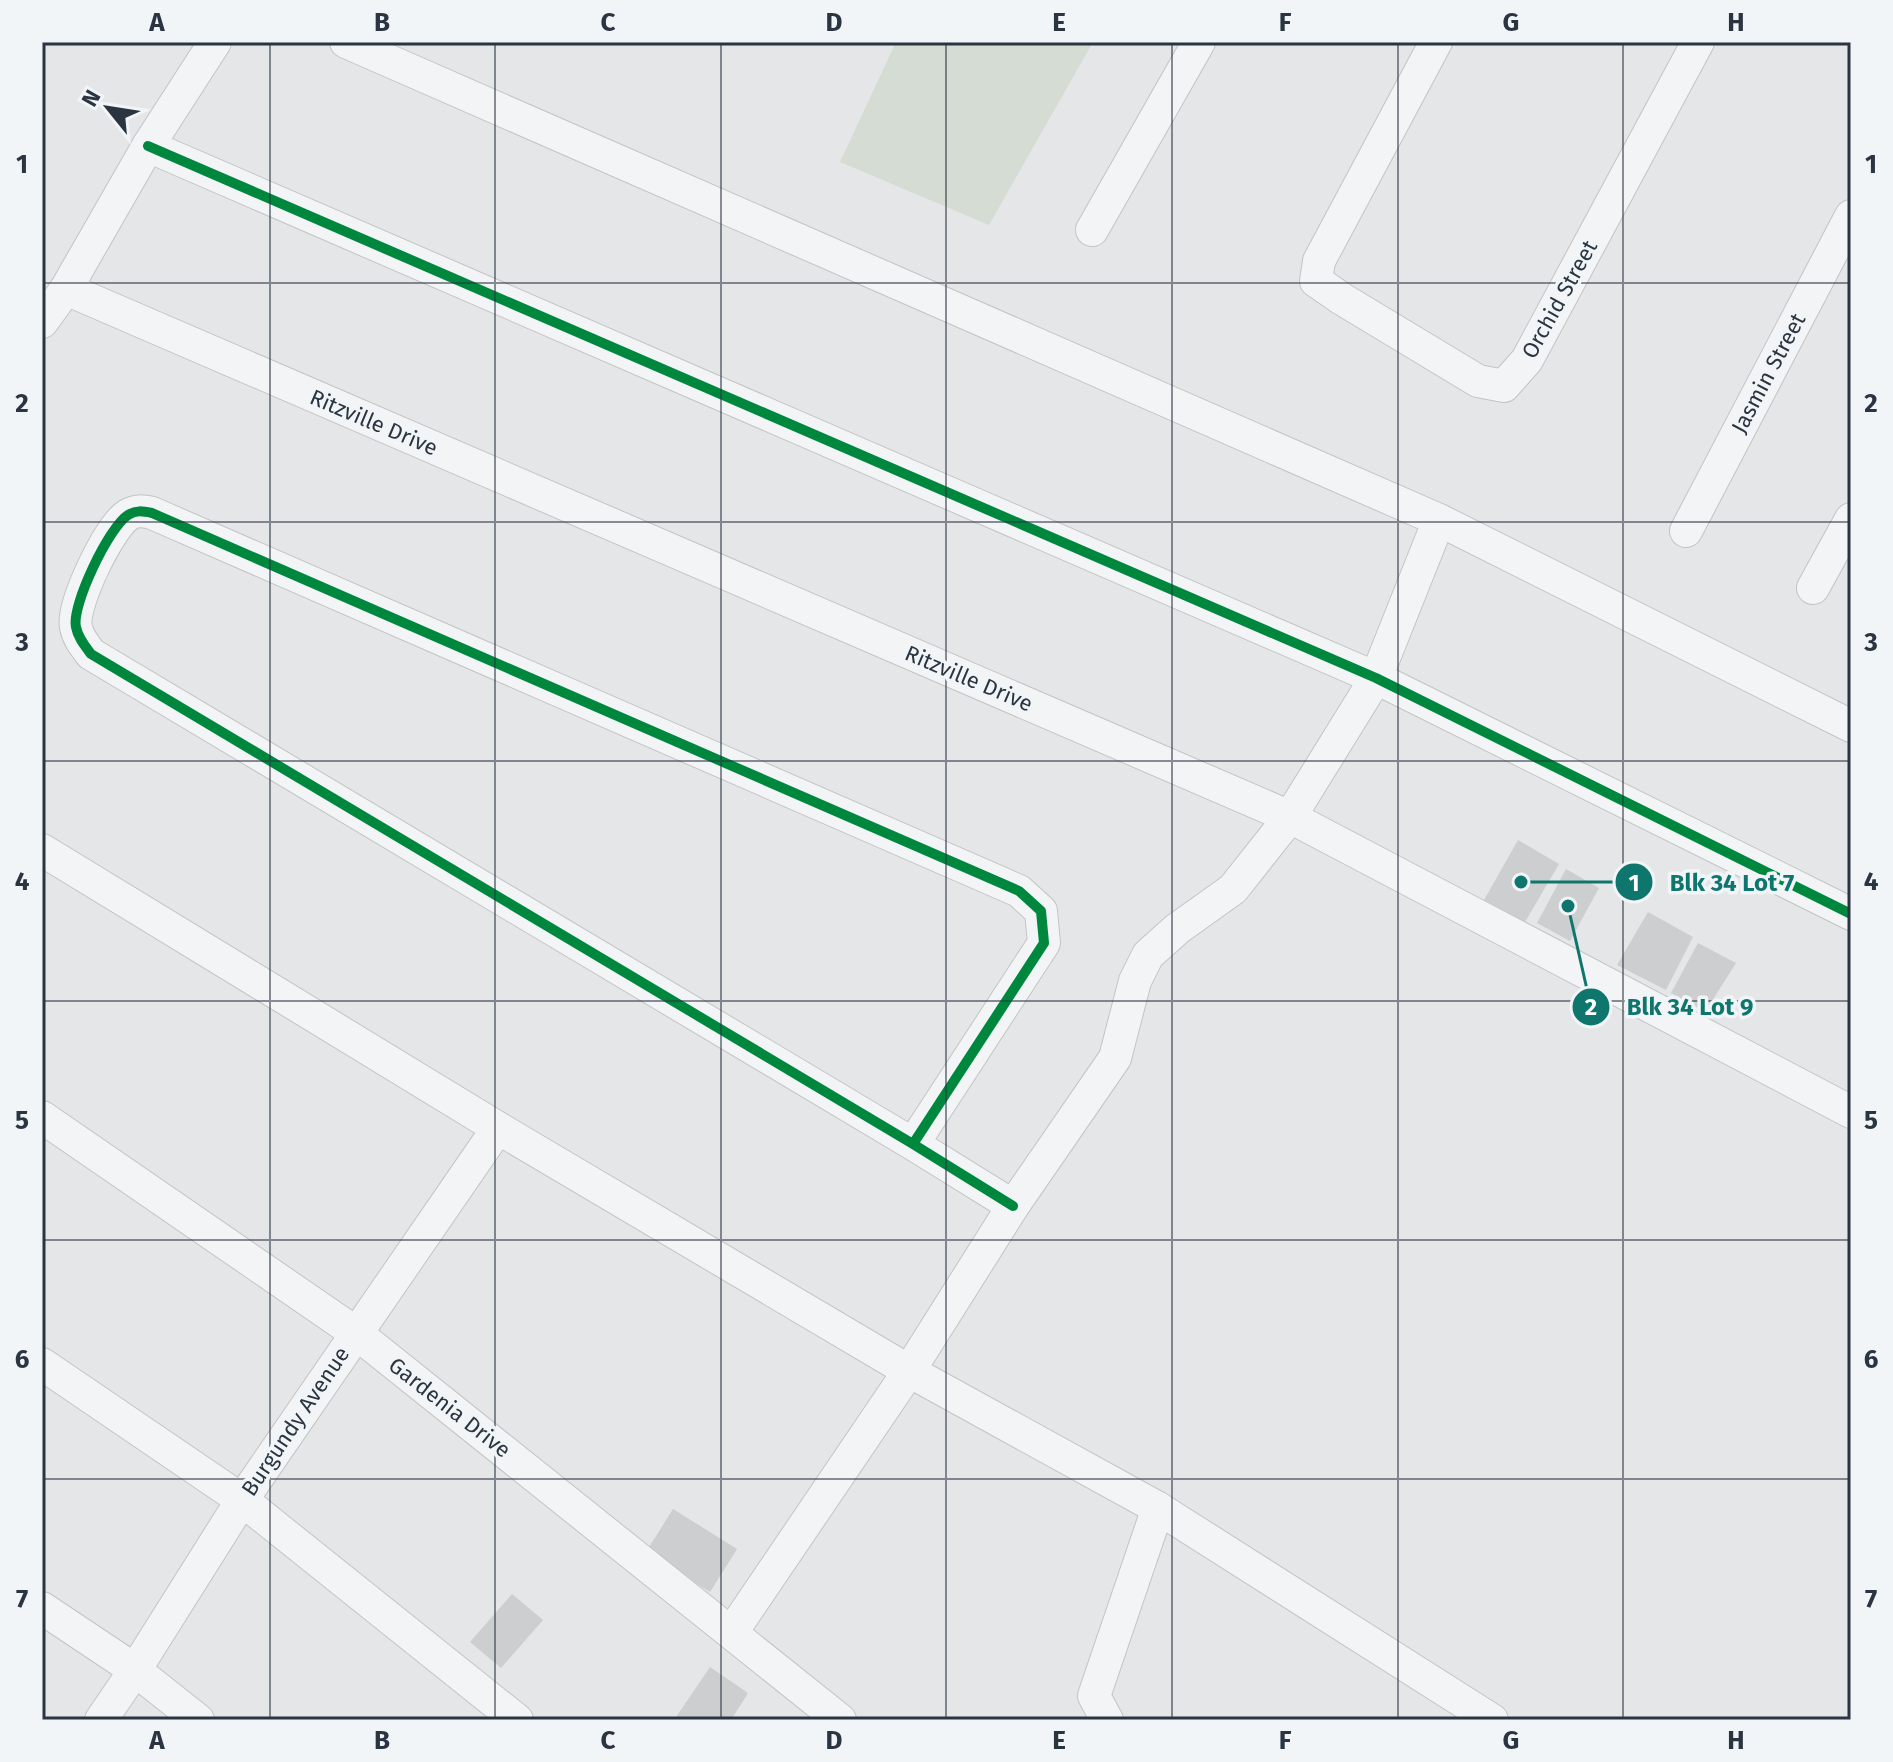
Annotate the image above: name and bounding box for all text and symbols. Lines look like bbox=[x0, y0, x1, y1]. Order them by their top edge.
text: A bbox=[148, 7, 165, 38]
text: B bbox=[374, 7, 390, 38]
text: C bbox=[601, 7, 616, 38]
text: D bbox=[826, 7, 843, 38]
text: E bbox=[1052, 7, 1066, 38]
text: F bbox=[1279, 7, 1292, 38]
text: G bbox=[1503, 7, 1519, 38]
text: H bbox=[1727, 7, 1745, 38]
north arrow bbox=[68, 68, 148, 148]
text: N bbox=[76, 85, 106, 111]
text: 1 bbox=[16, 149, 28, 180]
text: 1 bbox=[1865, 149, 1877, 180]
street label: Orchid Street bbox=[1516, 235, 1603, 363]
street label: Jasmin Street bbox=[1725, 308, 1811, 438]
street label: Ritzville Drive bbox=[306, 383, 442, 462]
text: 2 bbox=[15, 388, 29, 419]
text: 2 bbox=[1864, 388, 1878, 419]
text: 3 bbox=[14, 627, 29, 658]
text: 3 bbox=[1863, 627, 1878, 658]
street label: Ritzville Drive bbox=[901, 639, 1037, 718]
callout: Blk 34 Lot 7 bbox=[1614, 858, 1810, 906]
text: 4 bbox=[15, 866, 30, 897]
text: 4 bbox=[1864, 866, 1879, 897]
text: 1 bbox=[1628, 869, 1640, 897]
text: Blk 34 Lot 7 bbox=[1670, 869, 1794, 897]
callout: Blk 34 Lot 9 bbox=[1571, 983, 1770, 1031]
text: 2 bbox=[1585, 993, 1597, 1021]
text: Blk 34 Lot 9 bbox=[1627, 993, 1753, 1021]
text: 5 bbox=[15, 1105, 29, 1136]
text: 5 bbox=[1864, 1105, 1878, 1136]
street label: Burgundy Avenue bbox=[236, 1342, 355, 1501]
text: 6 bbox=[15, 1344, 30, 1375]
text: 6 bbox=[1864, 1344, 1879, 1375]
street label: Gardenia Drive bbox=[383, 1351, 516, 1463]
text: 7 bbox=[16, 1584, 28, 1615]
text: 7 bbox=[1865, 1584, 1877, 1615]
text: A bbox=[148, 1725, 165, 1756]
text: B bbox=[374, 1725, 390, 1756]
text: C bbox=[601, 1725, 616, 1756]
text: D bbox=[826, 1725, 843, 1756]
text: E bbox=[1052, 1725, 1066, 1756]
text: F bbox=[1279, 1725, 1292, 1756]
text: G bbox=[1503, 1725, 1519, 1756]
text: H bbox=[1727, 1725, 1745, 1756]

